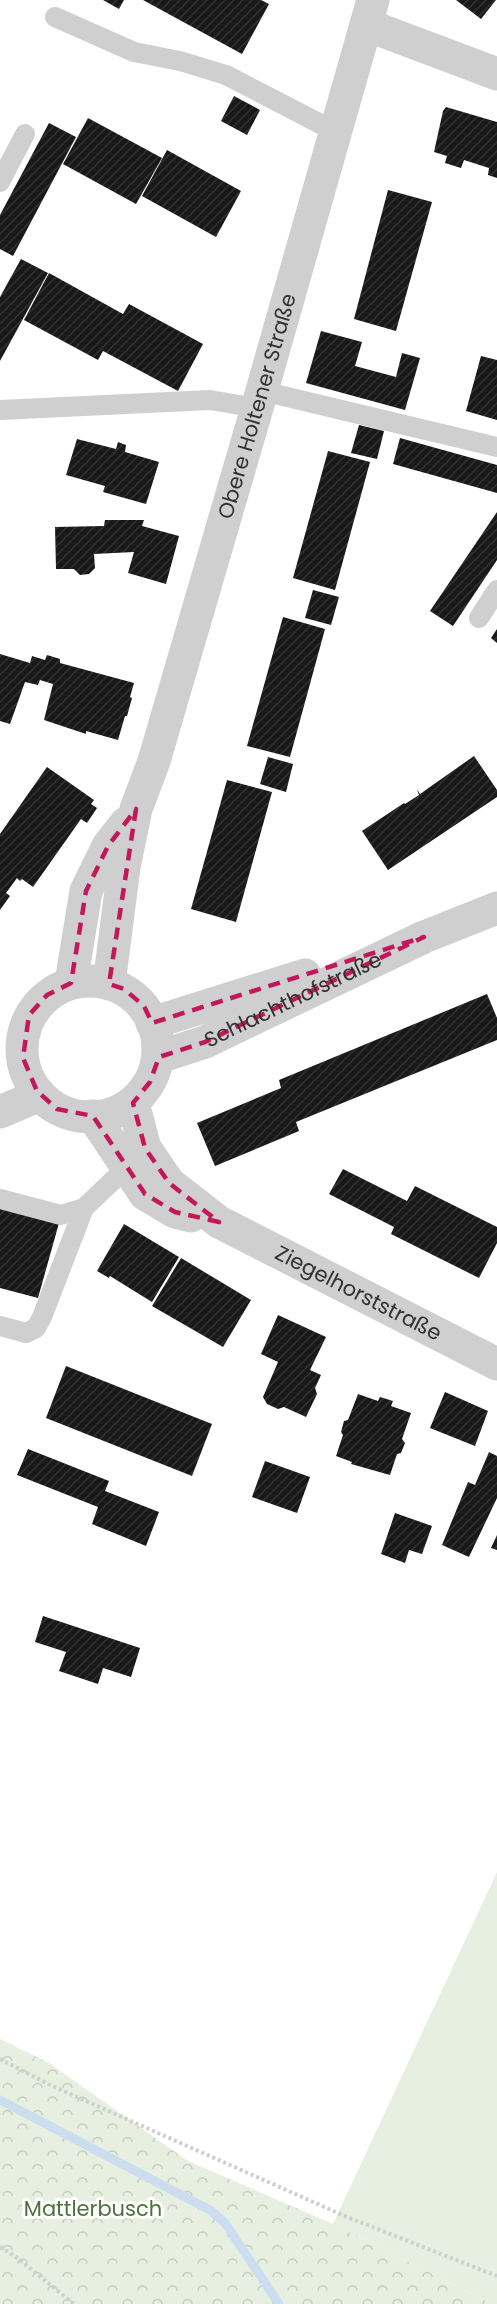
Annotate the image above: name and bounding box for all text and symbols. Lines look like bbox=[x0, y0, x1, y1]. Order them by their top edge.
street label: Obere Holtener Straße bbox=[210, 290, 303, 522]
street label: Schlachthofstraße bbox=[199, 944, 386, 1054]
street label: Ziegelhorststraße bbox=[270, 1238, 447, 1347]
park label: Mattlerbusch bbox=[24, 2194, 162, 2223]

